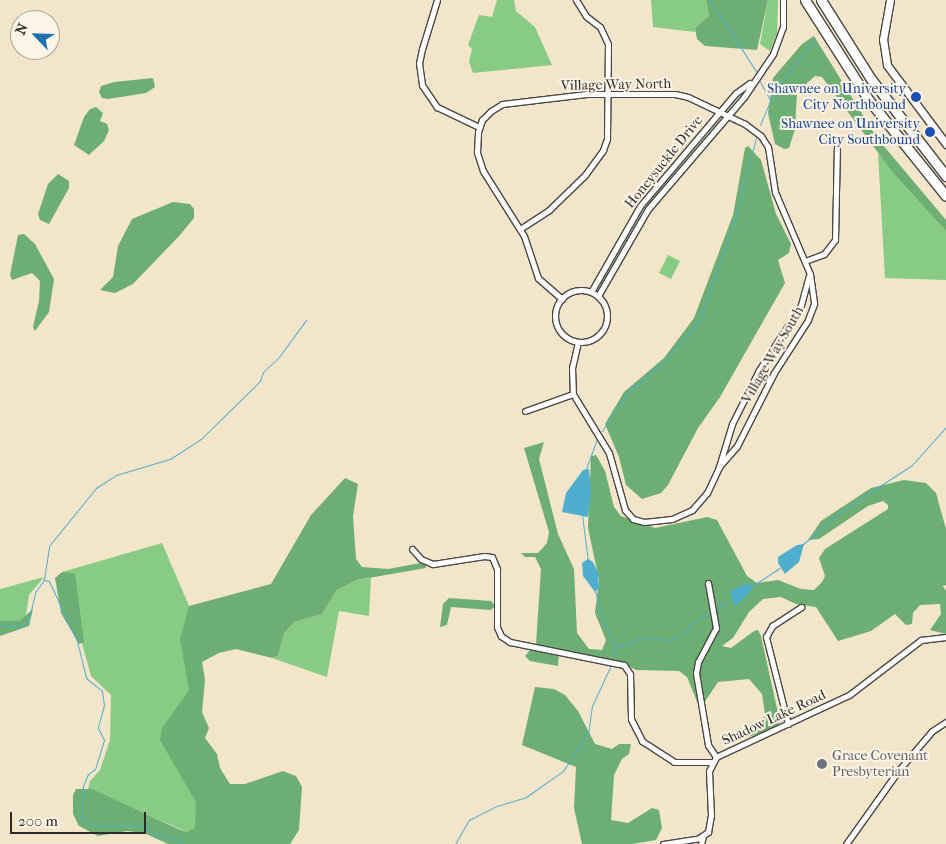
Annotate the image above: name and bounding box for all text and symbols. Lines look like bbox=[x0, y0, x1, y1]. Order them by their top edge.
north arrow bbox=[10, 10, 60, 60]
text: N bbox=[12, 21, 32, 37]
street label: Village Way North bbox=[561, 76, 671, 94]
place label: Shawnee on University City Northbound bbox=[767, 81, 906, 114]
marker: Shawnee on University City Northbound bbox=[910, 91, 922, 103]
street label: Honeysuckle Drive bbox=[621, 112, 707, 212]
place label: Shawnee on University City Southbound bbox=[781, 116, 920, 148]
marker: Shawnee on University City Southbound bbox=[924, 126, 936, 138]
street label: Village Way South bbox=[738, 303, 808, 407]
street label: Shadow Lake Road bbox=[719, 687, 829, 749]
place label: Grace Covenant Presbyterian bbox=[832, 748, 928, 780]
marker: Grace Covenant Presbyterian bbox=[816, 758, 828, 770]
scale bar bbox=[12, 802, 149, 834]
text: 200 m bbox=[18, 812, 58, 830]

